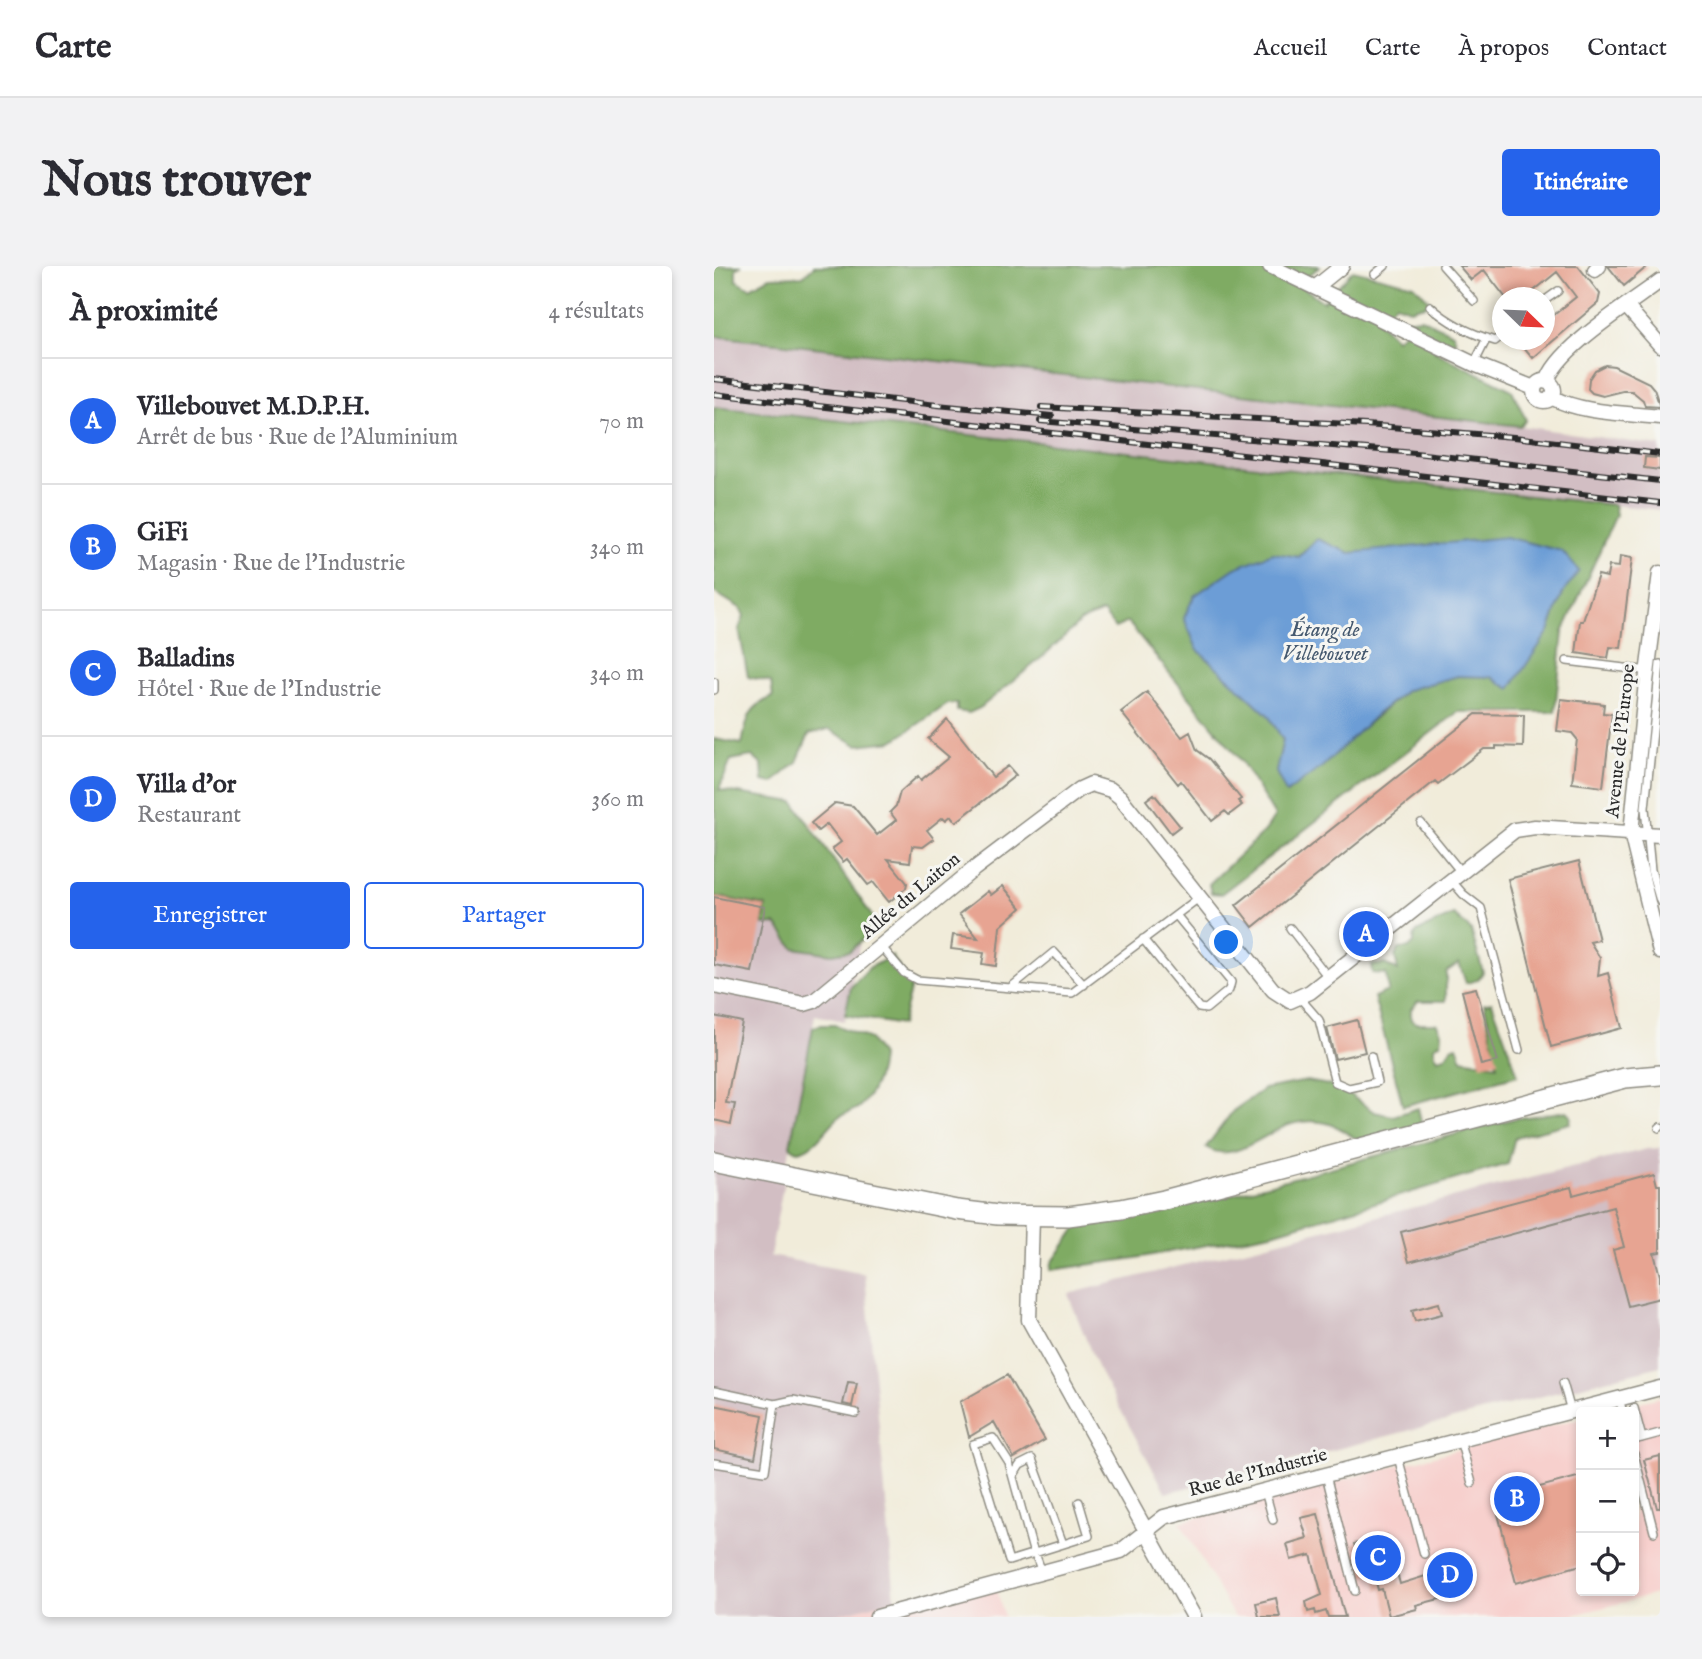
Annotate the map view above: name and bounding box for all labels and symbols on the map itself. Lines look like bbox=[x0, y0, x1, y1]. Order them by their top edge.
north arrow bbox=[1492, 287, 1555, 350]
water label: Étang de Villebouvet bbox=[1282, 616, 1369, 668]
street label: Avenue de l'Europe bbox=[1601, 662, 1641, 820]
street label: Allée du Laiton bbox=[856, 847, 966, 945]
pin: A bbox=[1343, 908, 1389, 960]
your location bbox=[1209, 925, 1243, 959]
street label: Rue de l'Industrie bbox=[1186, 1443, 1330, 1503]
pin: B bbox=[1494, 1473, 1540, 1525]
pin: C bbox=[1355, 1532, 1401, 1584]
pin: D bbox=[1427, 1549, 1473, 1601]

